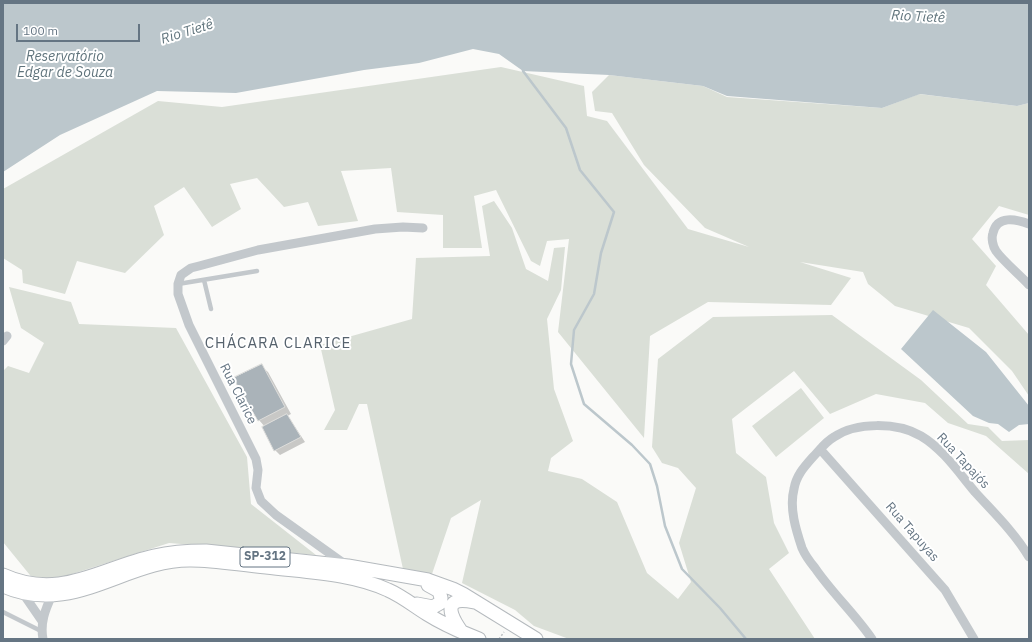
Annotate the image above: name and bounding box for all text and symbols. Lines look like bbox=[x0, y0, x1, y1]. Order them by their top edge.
water label: Rio Tietê bbox=[891, 7, 945, 27]
scale bar bbox=[18, 16, 142, 42]
water label: Rio Tietê bbox=[159, 16, 215, 48]
text: 100 m bbox=[23, 23, 58, 38]
water label: Reservatório Edgar de Souza bbox=[17, 49, 113, 82]
district label: CHÁCARA CLARICE bbox=[205, 335, 351, 353]
street label: Rua Clarice bbox=[216, 361, 260, 427]
street label: Rua Tapajós bbox=[933, 430, 993, 492]
street label: Rua Tapuyas bbox=[882, 499, 942, 565]
road number: SP-312 bbox=[240, 547, 290, 567]

